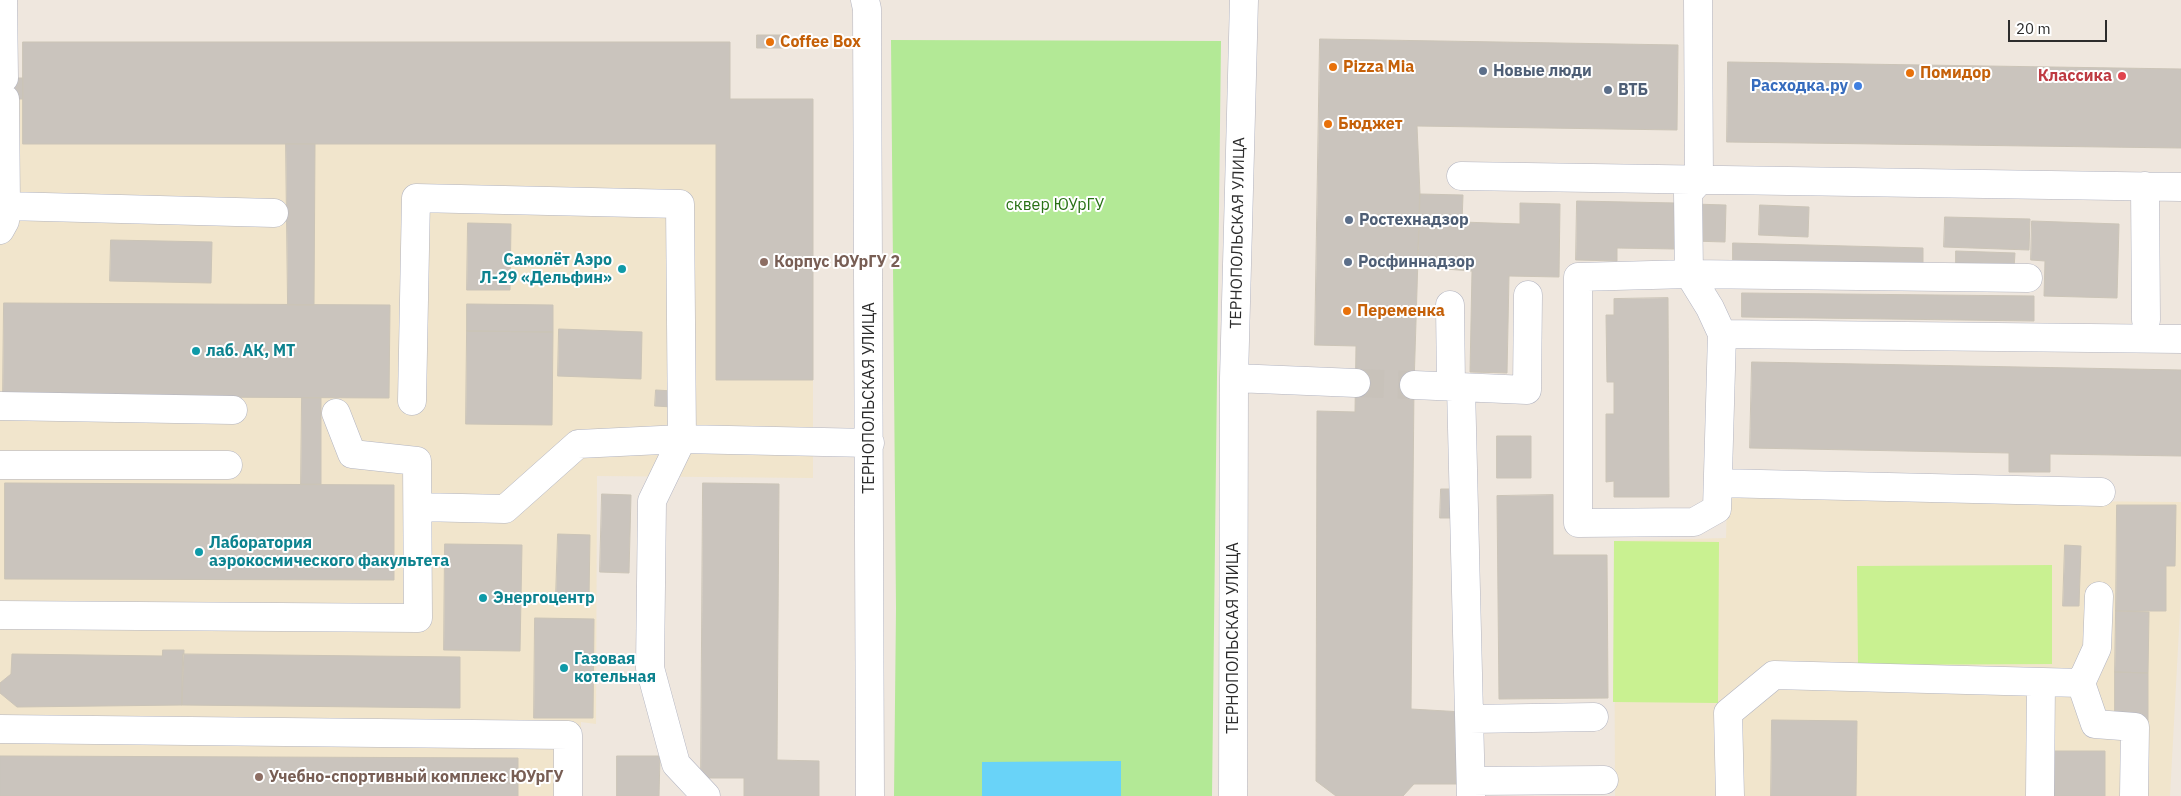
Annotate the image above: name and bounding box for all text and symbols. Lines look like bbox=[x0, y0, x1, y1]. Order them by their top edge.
scale bar bbox=[2011, 10, 2110, 42]
text: 20 m bbox=[2016, 19, 2051, 38]
place label: Coffee Box bbox=[780, 32, 861, 52]
marker: Coffee Box bbox=[764, 36, 776, 48]
place label: Pizza Mia bbox=[1343, 57, 1414, 77]
marker: Pizza Mia bbox=[1327, 61, 1339, 73]
place label: Новые люди bbox=[1493, 61, 1592, 81]
place label: Помидор bbox=[1920, 63, 1991, 83]
marker: Новые люди bbox=[1477, 65, 1489, 77]
place label: Классика bbox=[2038, 66, 2112, 86]
marker: Помидор bbox=[1904, 67, 1916, 79]
marker: Классика bbox=[2116, 70, 2128, 82]
place label: Расходка.ру bbox=[1751, 76, 1848, 96]
place label: ВТБ bbox=[1618, 80, 1648, 100]
marker: Расходка.ру bbox=[1852, 80, 1864, 92]
marker: ВТБ bbox=[1602, 84, 1614, 96]
place label: Бюджет bbox=[1338, 114, 1403, 134]
marker: Бюджет bbox=[1322, 118, 1334, 130]
street label: ТЕРНОПОЛЬСКАЯ УЛИЦА bbox=[1227, 137, 1249, 329]
park label: сквер ЮУрГУ bbox=[1006, 195, 1104, 215]
place label: Ростехнадзор bbox=[1359, 210, 1469, 230]
marker: Ростехнадзор bbox=[1343, 214, 1355, 226]
place label: Самолёт Аэро Л-29 «Дельфин» bbox=[480, 250, 612, 288]
place label: Корпус ЮУрГУ 2 bbox=[774, 252, 900, 272]
place label: Росфиннадзор bbox=[1358, 252, 1475, 272]
marker: Корпус ЮУрГУ 2 bbox=[758, 256, 770, 268]
marker: Росфиннадзор bbox=[1342, 256, 1354, 268]
marker: Самолёт Аэро Л-29 «Дельфин» bbox=[616, 263, 628, 275]
place label: Переменка bbox=[1357, 301, 1445, 321]
street label: ТЕРНОПОЛЬСКАЯ УЛИЦА bbox=[859, 302, 879, 494]
marker: Переменка bbox=[1341, 305, 1353, 317]
place label: лаб. АК, МТ bbox=[206, 341, 295, 361]
marker: лаб. АК, МТ bbox=[190, 345, 202, 357]
place label: Лаборатория аэрокосмического факультета bbox=[209, 533, 449, 571]
street label: ТЕРНОПОЛЬСКАЯ УЛИЦА bbox=[1223, 542, 1243, 734]
marker: Лаборатория аэрокосмического факультета bbox=[193, 546, 205, 558]
place label: Энергоцентр bbox=[493, 588, 595, 608]
marker: Энергоцентр bbox=[477, 592, 489, 604]
place label: Газовая котельная bbox=[574, 649, 656, 687]
marker: Газовая котельная bbox=[558, 662, 570, 674]
place label: Учебно-спортивный комплекс ЮУрГУ bbox=[269, 767, 564, 787]
marker: Учебно-спортивный комплекс ЮУрГУ bbox=[253, 771, 265, 783]

